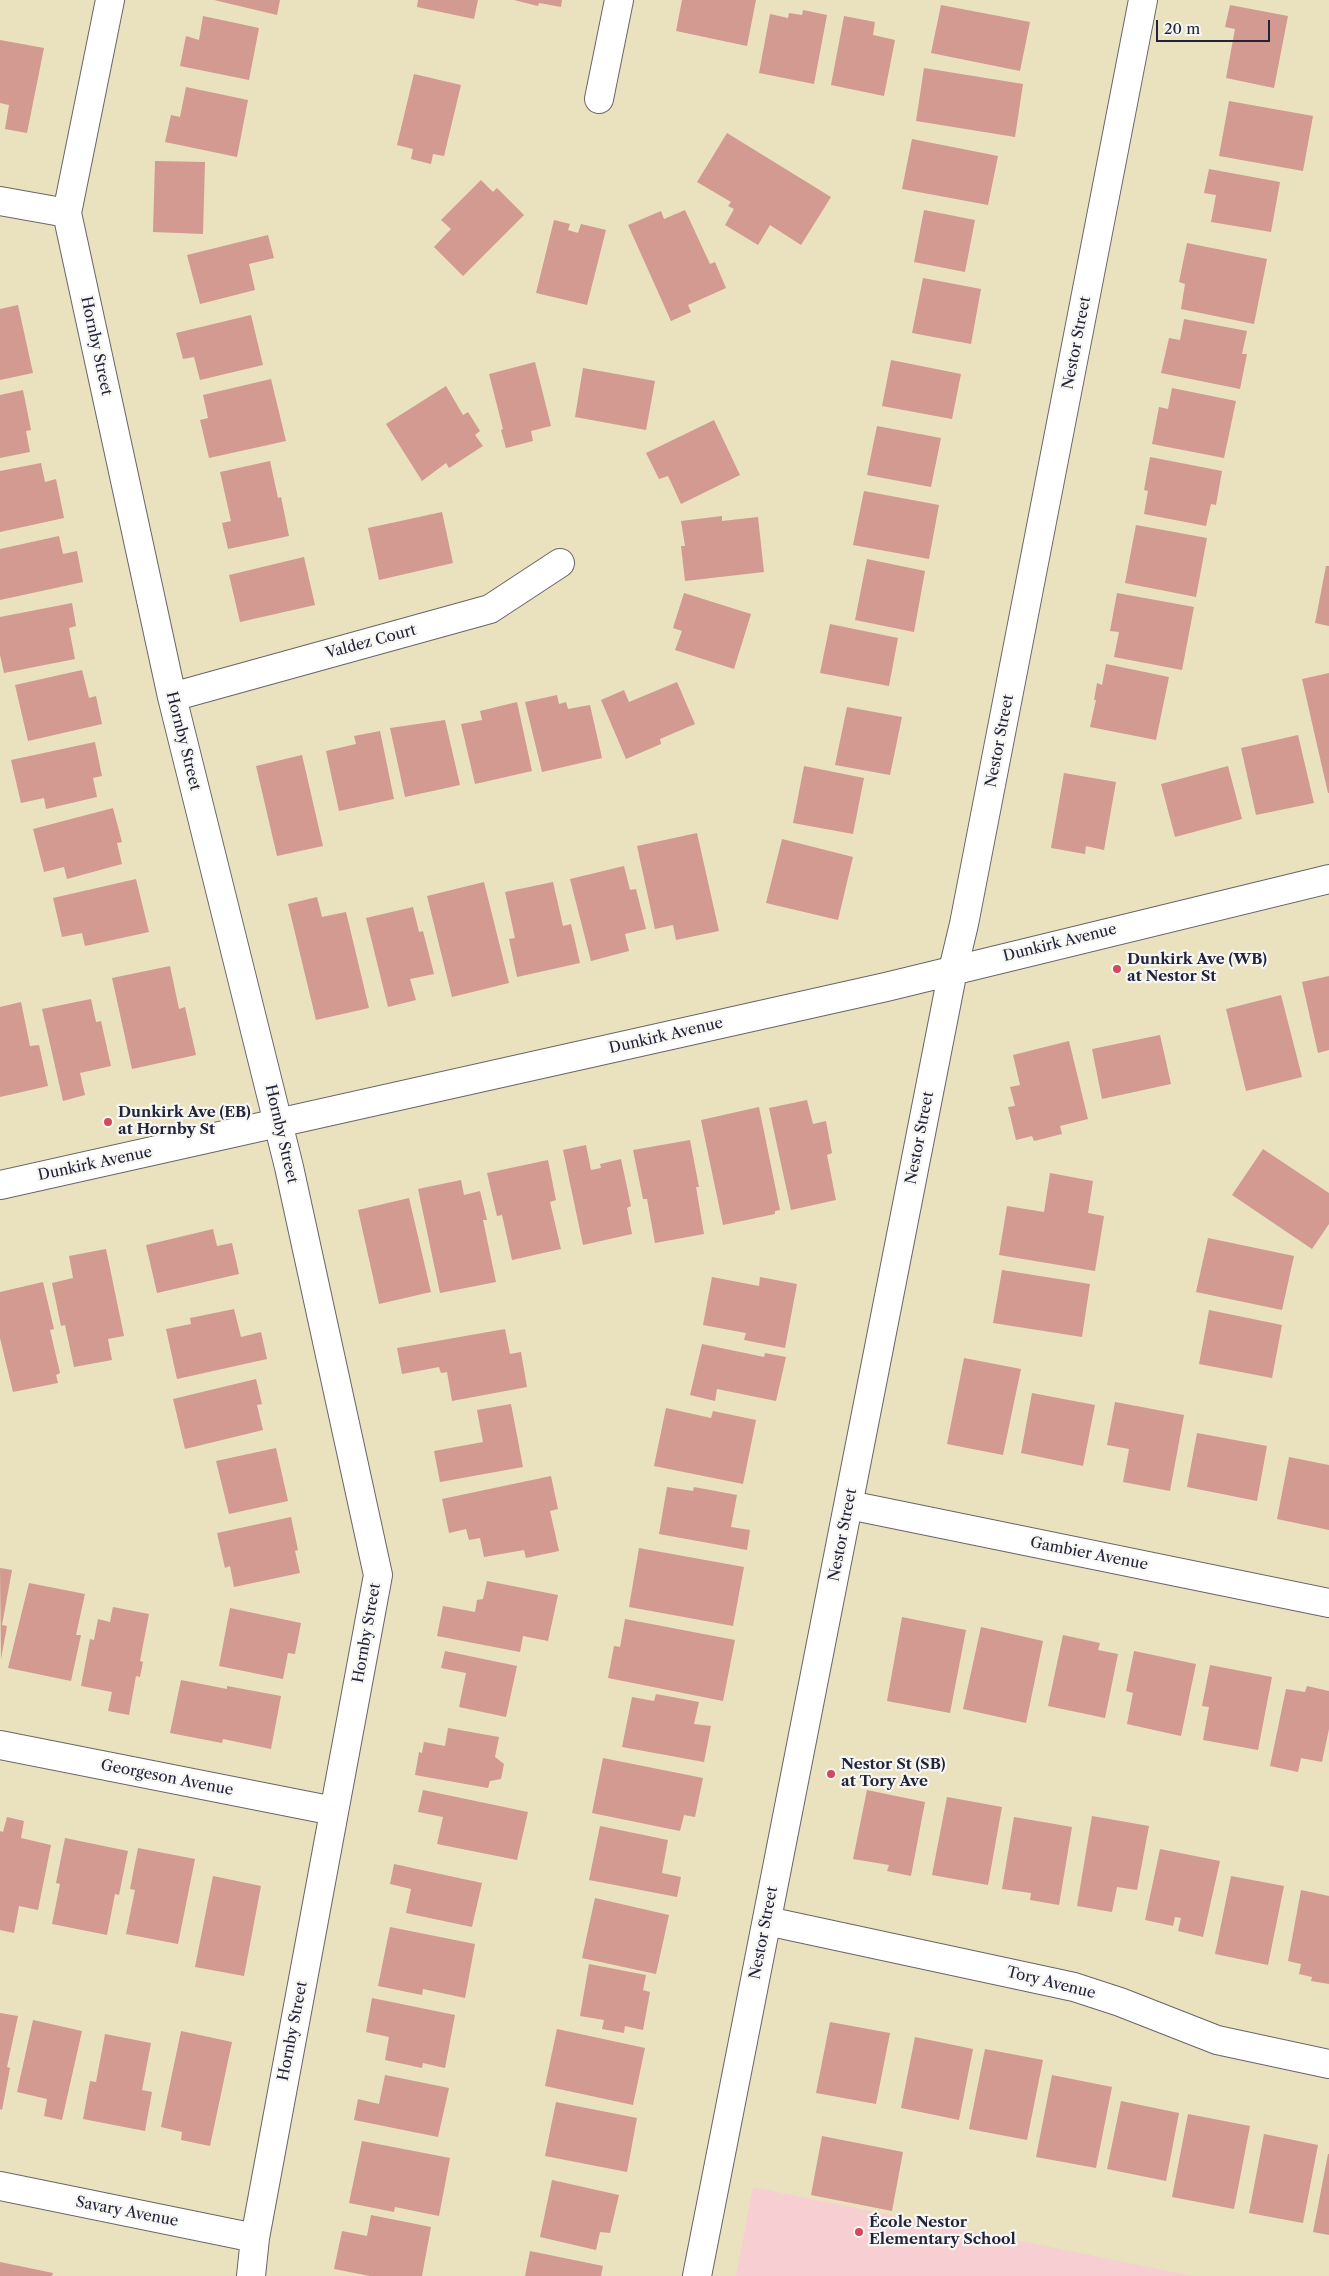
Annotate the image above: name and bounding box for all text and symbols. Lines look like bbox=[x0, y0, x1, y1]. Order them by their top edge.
scale bar bbox=[1159, 10, 1273, 42]
text: 20 m bbox=[1164, 19, 1200, 38]
street label: Hornby Street bbox=[77, 295, 115, 397]
street label: Nestor Street bbox=[1059, 295, 1095, 391]
street label: Valdez Court bbox=[324, 621, 418, 663]
street label: Hornby Street bbox=[162, 690, 204, 792]
street label: Nestor Street bbox=[982, 693, 1018, 789]
street label: Dunkirk Avenue bbox=[1001, 920, 1119, 966]
place label: Dunkirk Ave (WB) at Nestor St bbox=[1127, 951, 1267, 986]
marker: Dunkirk Ave (WB) at Nestor St bbox=[1111, 963, 1123, 975]
street label: Dunkirk Avenue bbox=[607, 1014, 725, 1058]
street label: Hornby Street bbox=[261, 1083, 301, 1185]
street label: Nestor Street bbox=[902, 1090, 938, 1186]
place label: Dunkirk Ave (EB) at Hornby St bbox=[118, 1104, 251, 1139]
marker: Dunkirk Ave (EB) at Hornby St bbox=[102, 1116, 114, 1128]
street label: Dunkirk Avenue bbox=[36, 1143, 154, 1185]
street label: Nestor Street bbox=[825, 1487, 861, 1583]
street label: Gambier Avenue bbox=[1029, 1534, 1149, 1574]
street label: Hornby Street bbox=[349, 1582, 385, 1684]
street label: Georgeson Avenue bbox=[99, 1756, 235, 1800]
place label: Nestor St (SB) at Tory Ave bbox=[841, 1756, 945, 1791]
marker: Nestor St (SB) at Tory Ave bbox=[825, 1768, 837, 1780]
street label: Nestor Street bbox=[746, 1885, 782, 1981]
street label: Tory Avenue bbox=[1005, 1963, 1097, 2003]
street label: Hornby Street bbox=[275, 1980, 311, 2082]
street label: Savary Avenue bbox=[74, 2193, 180, 2231]
place label: École Nestor Elementary School bbox=[869, 2214, 1016, 2249]
marker: École Nestor Elementary School bbox=[853, 2226, 865, 2238]

